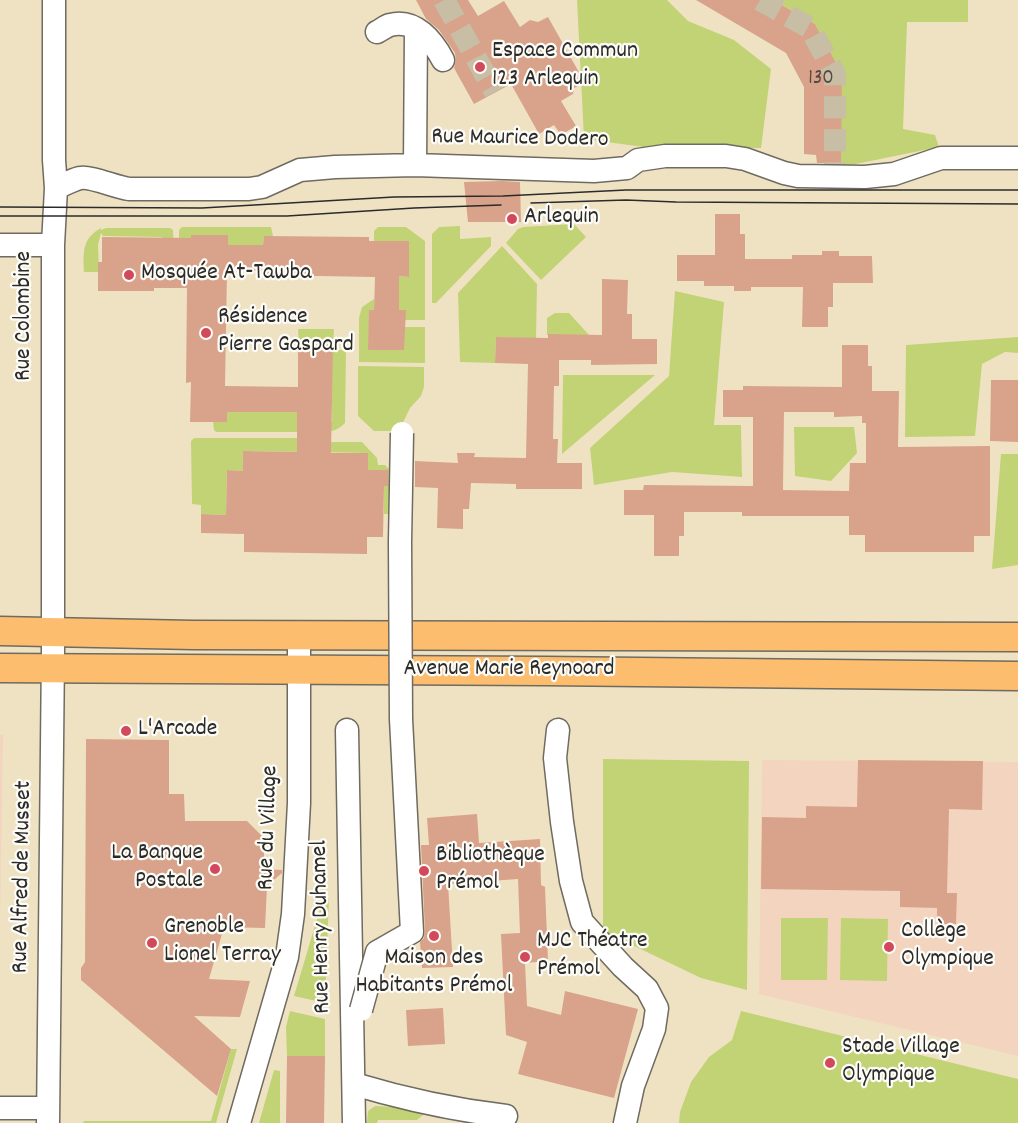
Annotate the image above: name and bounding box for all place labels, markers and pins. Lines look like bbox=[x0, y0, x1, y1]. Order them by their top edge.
place label: Espace Commun 123 Arlequin bbox=[492, 39, 638, 95]
marker: Espace Commun 123 Arlequin bbox=[473, 60, 487, 74]
place label: Arlequin bbox=[524, 205, 599, 233]
marker: Arlequin bbox=[505, 212, 519, 226]
place label: Mosquée At-Tawba bbox=[141, 261, 311, 289]
marker: Mosquée At-Tawba bbox=[122, 268, 136, 282]
place label: Résidence Pierre Gaspard bbox=[218, 305, 354, 361]
marker: Résidence Pierre Gaspard bbox=[199, 326, 213, 340]
place label: L'Arcade bbox=[138, 717, 217, 745]
marker: L'Arcade bbox=[119, 724, 133, 738]
place label: La Banque Postale bbox=[111, 841, 203, 897]
place label: Bibliothèque Prémol bbox=[436, 843, 545, 899]
marker: La Banque Postale bbox=[208, 862, 222, 876]
marker: Bibliothèque Prémol bbox=[417, 864, 431, 878]
place label: Grenoble Lionel Terray bbox=[164, 915, 281, 971]
place label: Collège Olympique bbox=[901, 919, 994, 975]
marker: Maison des Habitants Prémol bbox=[427, 929, 441, 943]
place label: MJC Théatre Prémol bbox=[537, 929, 648, 985]
marker: Grenoble Lionel Terray bbox=[145, 936, 159, 950]
marker: Collège Olympique bbox=[882, 940, 896, 954]
place label: Maison des Habitants Prémol bbox=[355, 946, 513, 1002]
marker: MJC Théatre Prémol bbox=[518, 950, 532, 964]
place label: Stade Village Olympique bbox=[842, 1035, 960, 1091]
marker: Stade Village Olympique bbox=[823, 1056, 837, 1070]

